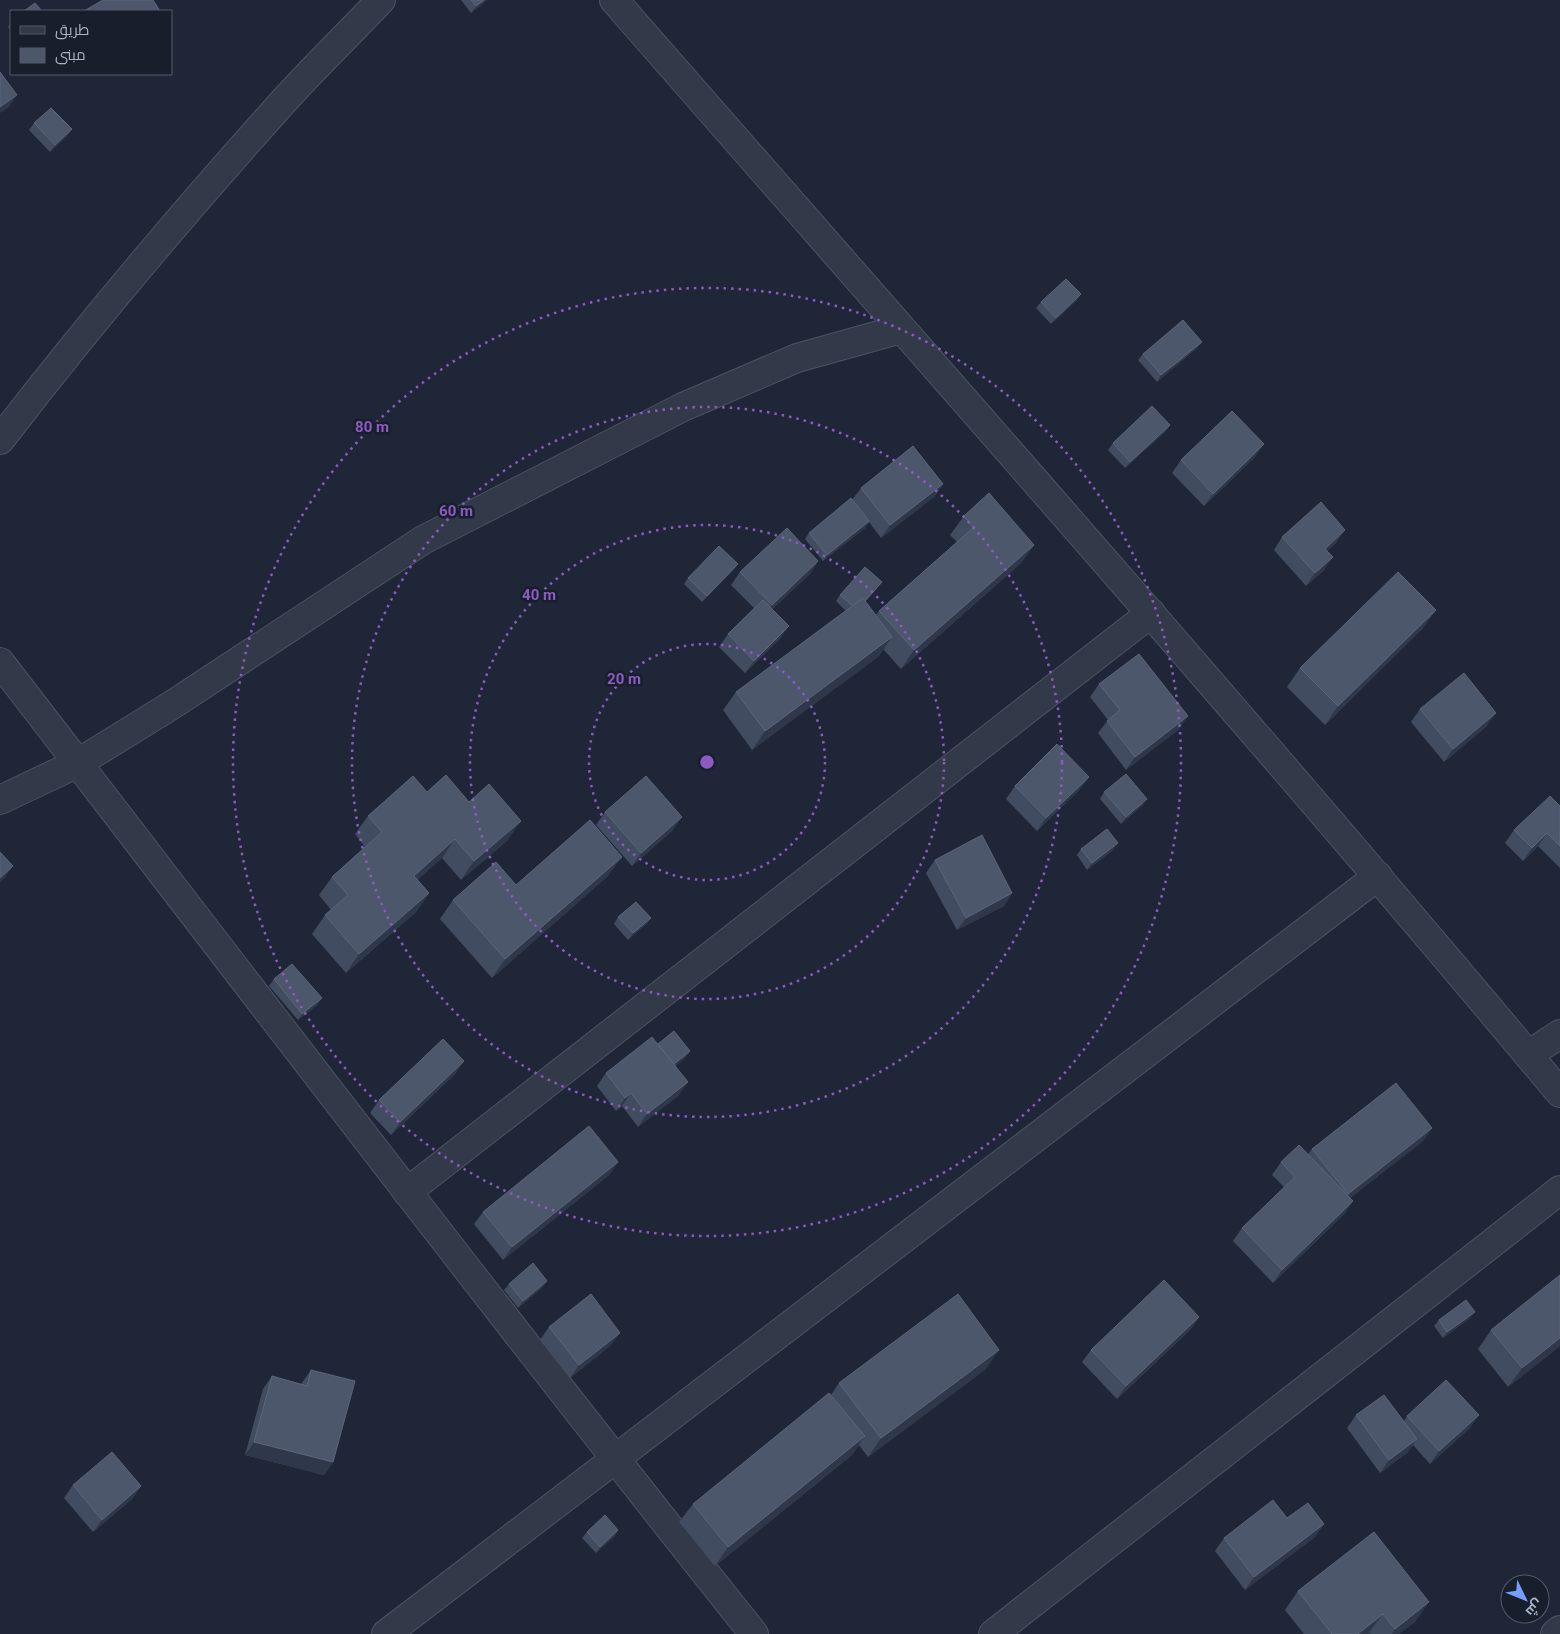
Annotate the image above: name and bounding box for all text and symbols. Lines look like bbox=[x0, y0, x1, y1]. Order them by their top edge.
legend bbox=[10, 10, 172, 75]
text: طريق bbox=[55, 21, 89, 40]
text: مبنى bbox=[55, 46, 86, 65]
text: 80 m bbox=[355, 418, 389, 436]
text: 60 m bbox=[439, 502, 473, 520]
text: 40 m bbox=[522, 586, 556, 604]
text: 20 m bbox=[607, 670, 641, 688]
centre of rings bbox=[698, 753, 716, 771]
north arrow bbox=[1500, 1574, 1550, 1624]
text: ش bbox=[1522, 1595, 1546, 1620]

